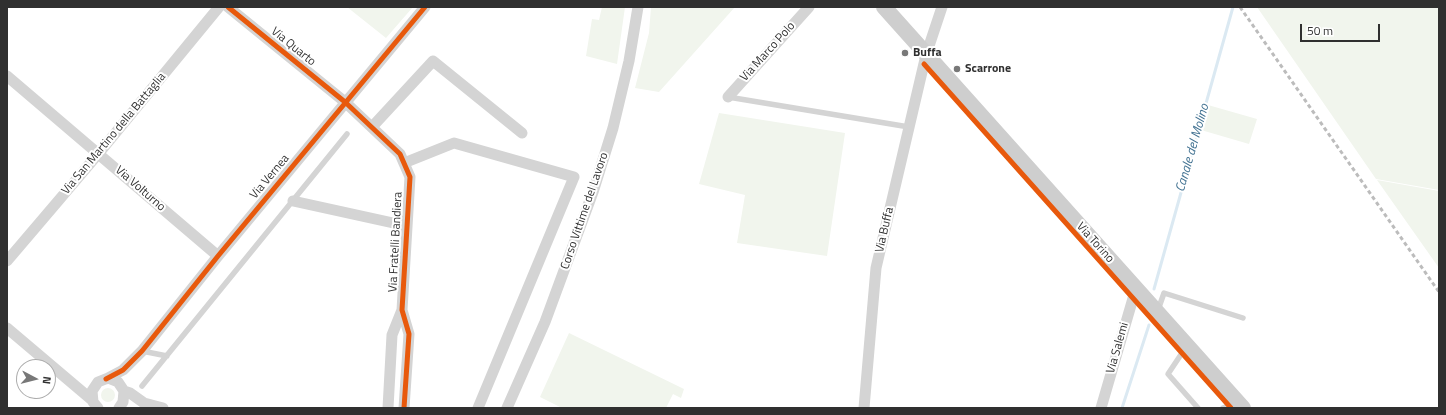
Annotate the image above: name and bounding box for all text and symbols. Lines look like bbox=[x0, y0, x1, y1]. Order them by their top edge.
scale bar bbox=[1302, 16, 1382, 42]
street label: Via Marco Polo bbox=[738, 19, 798, 85]
text: 50 m bbox=[1307, 21, 1333, 40]
street label: Via Quarto bbox=[268, 25, 318, 69]
place label: Buffa bbox=[913, 46, 942, 60]
marker: Buffa bbox=[900, 48, 910, 58]
place label: Scarrone bbox=[965, 62, 1011, 76]
marker: Scarrone bbox=[952, 64, 962, 74]
street label: Via San Martino della Battaglia bbox=[59, 70, 169, 198]
water label: Canale del Molino bbox=[1173, 102, 1213, 194]
street label: Corso Vittime del Lavoro bbox=[558, 151, 612, 271]
street label: Via Vernea bbox=[247, 152, 293, 202]
street label: Via Volturno bbox=[112, 163, 168, 215]
street label: Via Fratelli Bandiera bbox=[386, 191, 406, 293]
street label: Via Buffa bbox=[873, 206, 897, 254]
street label: Via Torino bbox=[1073, 220, 1117, 266]
street label: Via Salemi bbox=[1104, 321, 1132, 375]
north arrow bbox=[16, 359, 56, 399]
text: N bbox=[39, 376, 55, 385]

